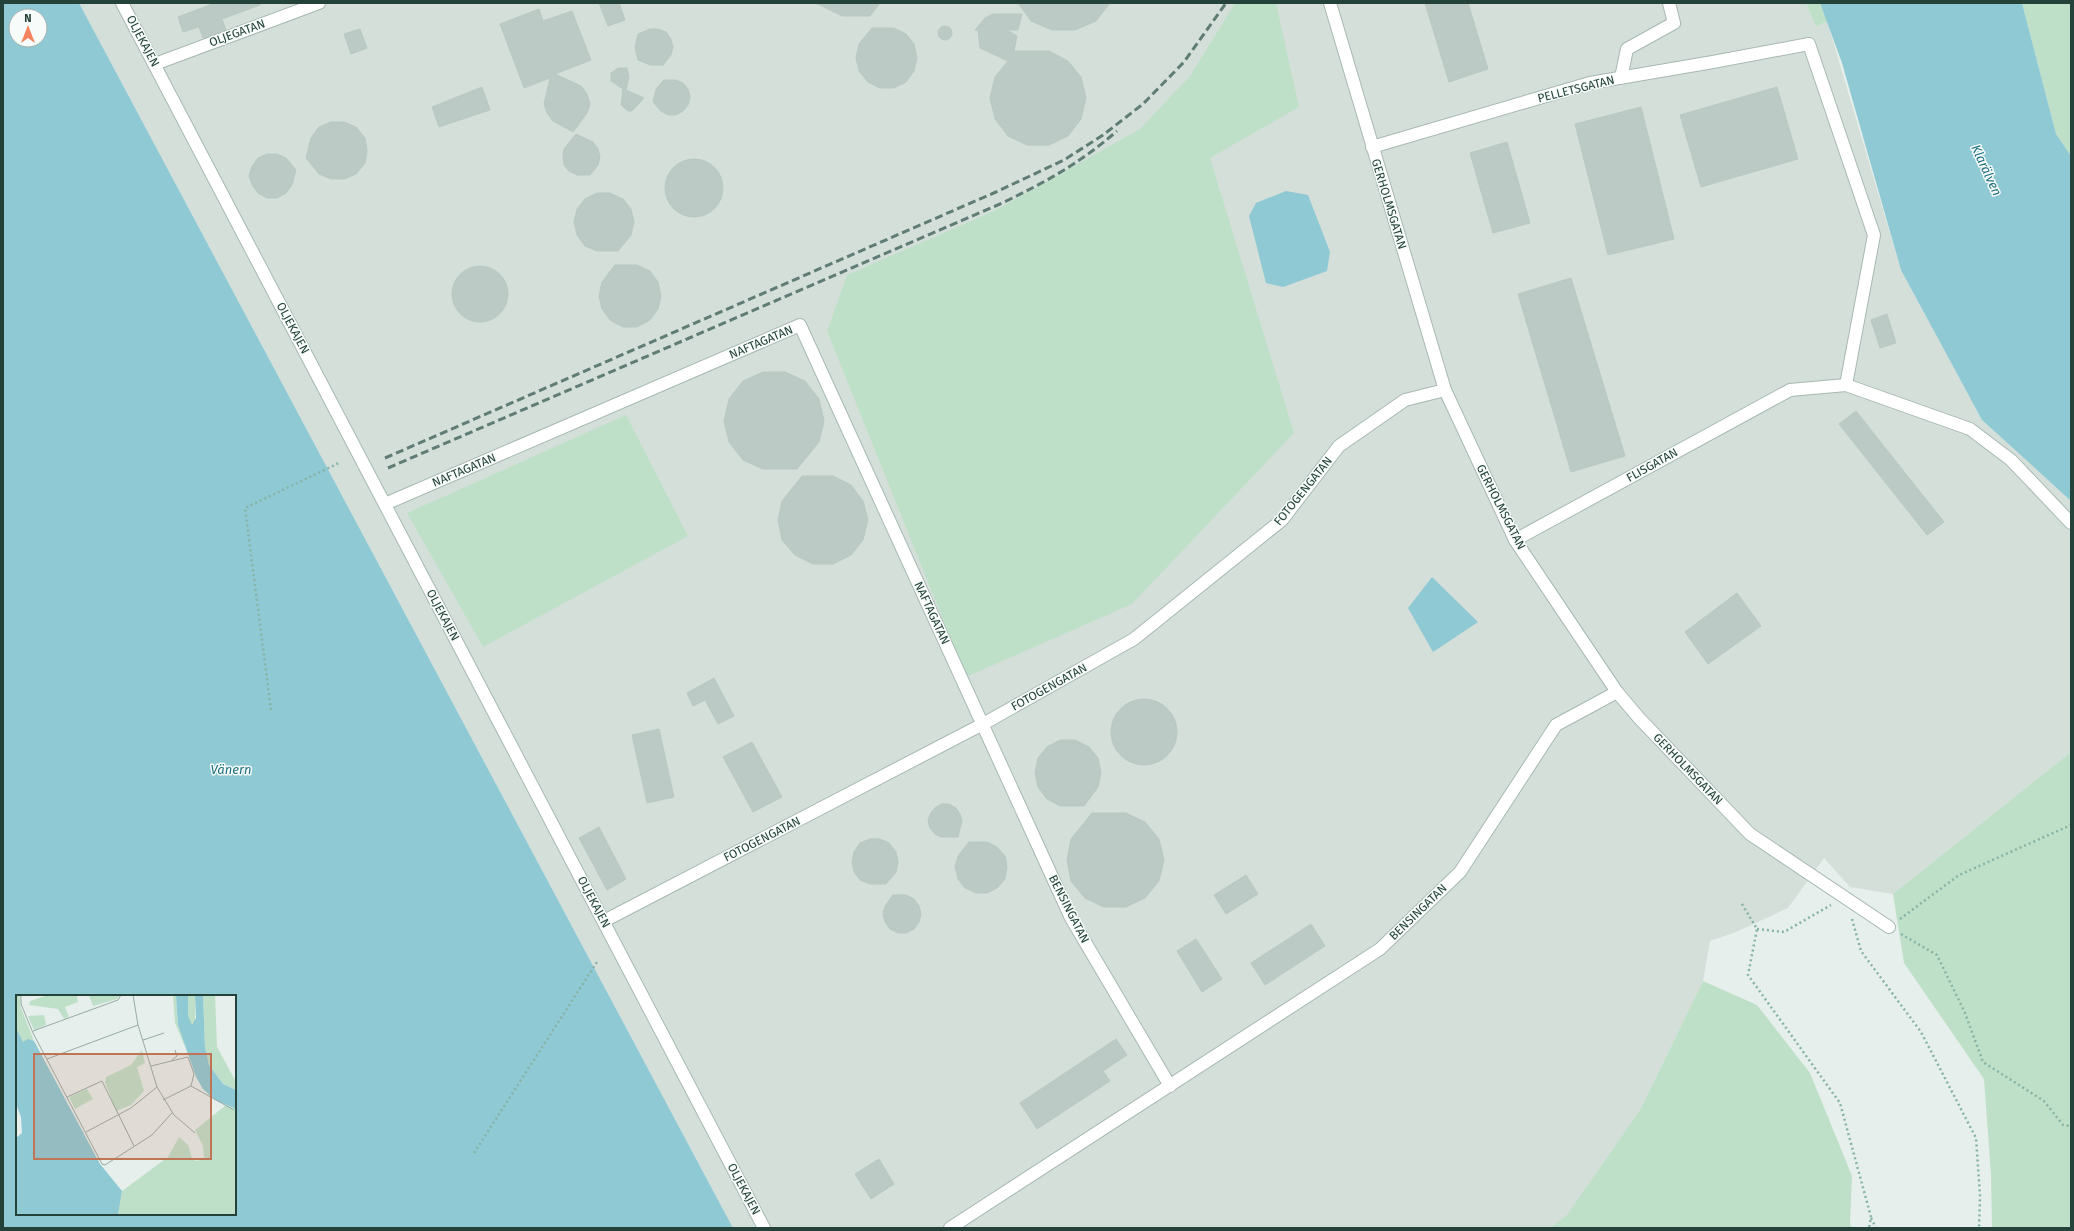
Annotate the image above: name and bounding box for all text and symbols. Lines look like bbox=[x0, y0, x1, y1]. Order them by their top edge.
north arrow bbox=[8, 8, 48, 48]
text: N bbox=[24, 12, 32, 25]
street label: OLJEKAJEN bbox=[124, 13, 162, 69]
street label: OLJEGATAN bbox=[207, 16, 267, 50]
street label: PELLETSGATAN bbox=[1536, 73, 1616, 105]
water label: Klarälven bbox=[1968, 142, 2005, 198]
street label: GERHOLMSGATAN bbox=[1369, 157, 1409, 251]
street label: OLJEKAJEN bbox=[274, 300, 312, 356]
street label: NAFTAGATAN bbox=[727, 322, 795, 362]
street label: FLISGATAN bbox=[1624, 445, 1680, 485]
street label: NAFTAGATAN bbox=[430, 450, 498, 490]
street label: FOTOGENGATAN bbox=[1271, 454, 1335, 528]
street label: GERHOLMSGATAN bbox=[1473, 462, 1529, 552]
street label: NAFTAGATAN bbox=[911, 579, 953, 647]
street label: OLJEKAJEN bbox=[424, 587, 462, 643]
street label: FOTOGENGATAN bbox=[1009, 660, 1089, 714]
street label: GERHOLMSGATAN bbox=[1650, 730, 1726, 808]
water label: Vänern bbox=[211, 762, 251, 777]
street label: FOTOGENGATAN bbox=[721, 814, 803, 864]
street label: BENSINGATAN bbox=[1046, 873, 1092, 945]
street label: OLJEKAJEN bbox=[575, 874, 613, 930]
street label: BENSINGATAN bbox=[1386, 881, 1450, 943]
inset map bbox=[16, 995, 236, 1215]
street label: OLJEKAJEN bbox=[725, 1161, 763, 1217]

